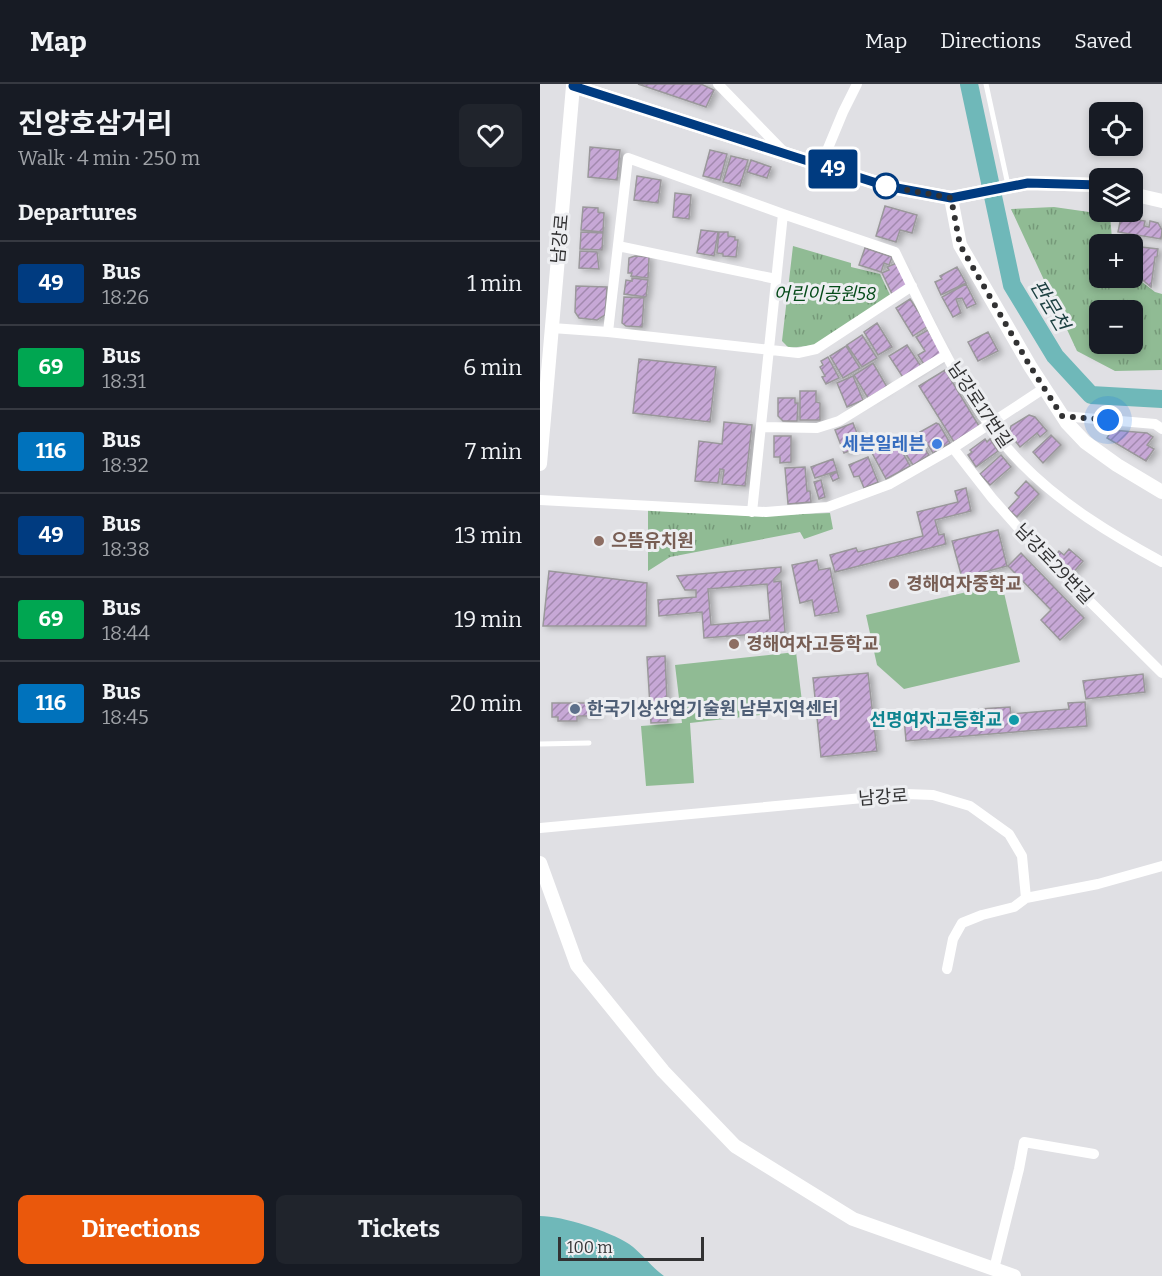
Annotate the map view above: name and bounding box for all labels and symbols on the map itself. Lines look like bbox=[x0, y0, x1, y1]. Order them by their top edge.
line badge: 49 bbox=[806, 150, 860, 188]
unlabelled marker bbox=[873, 173, 899, 199]
street label: 남강로 bbox=[547, 213, 573, 265]
water label: 판문천 bbox=[1025, 275, 1076, 337]
park label: 어린이공원58 bbox=[774, 283, 877, 305]
street label: 남강로17번길 bbox=[943, 358, 1017, 452]
your location bbox=[1093, 405, 1123, 435]
place label: 세븐일레븐 bbox=[842, 433, 925, 455]
marker: 세븐일레븐 bbox=[930, 437, 944, 451]
street label: 남강로29번길 bbox=[1010, 519, 1098, 609]
place label: 으뜸유치원 bbox=[611, 530, 694, 552]
marker: 으뜸유치원 bbox=[592, 534, 606, 548]
place label: 경해여자중학교 bbox=[906, 573, 1022, 595]
marker: 경해여자중학교 bbox=[887, 577, 901, 591]
place label: 경해여자고등학교 bbox=[746, 633, 878, 655]
marker: 경해여자고등학교 bbox=[727, 637, 741, 651]
place label: 한국기상산업기술원 남부지역센터 bbox=[587, 698, 839, 720]
marker: 한국기상산업기술원 남부지역센터 bbox=[568, 702, 582, 716]
place label: 선명여자고등학교 bbox=[870, 709, 1002, 731]
marker: 선명여자고등학교 bbox=[1007, 713, 1021, 727]
street label: 남강로 bbox=[857, 784, 909, 810]
scale bar bbox=[558, 1234, 704, 1262]

